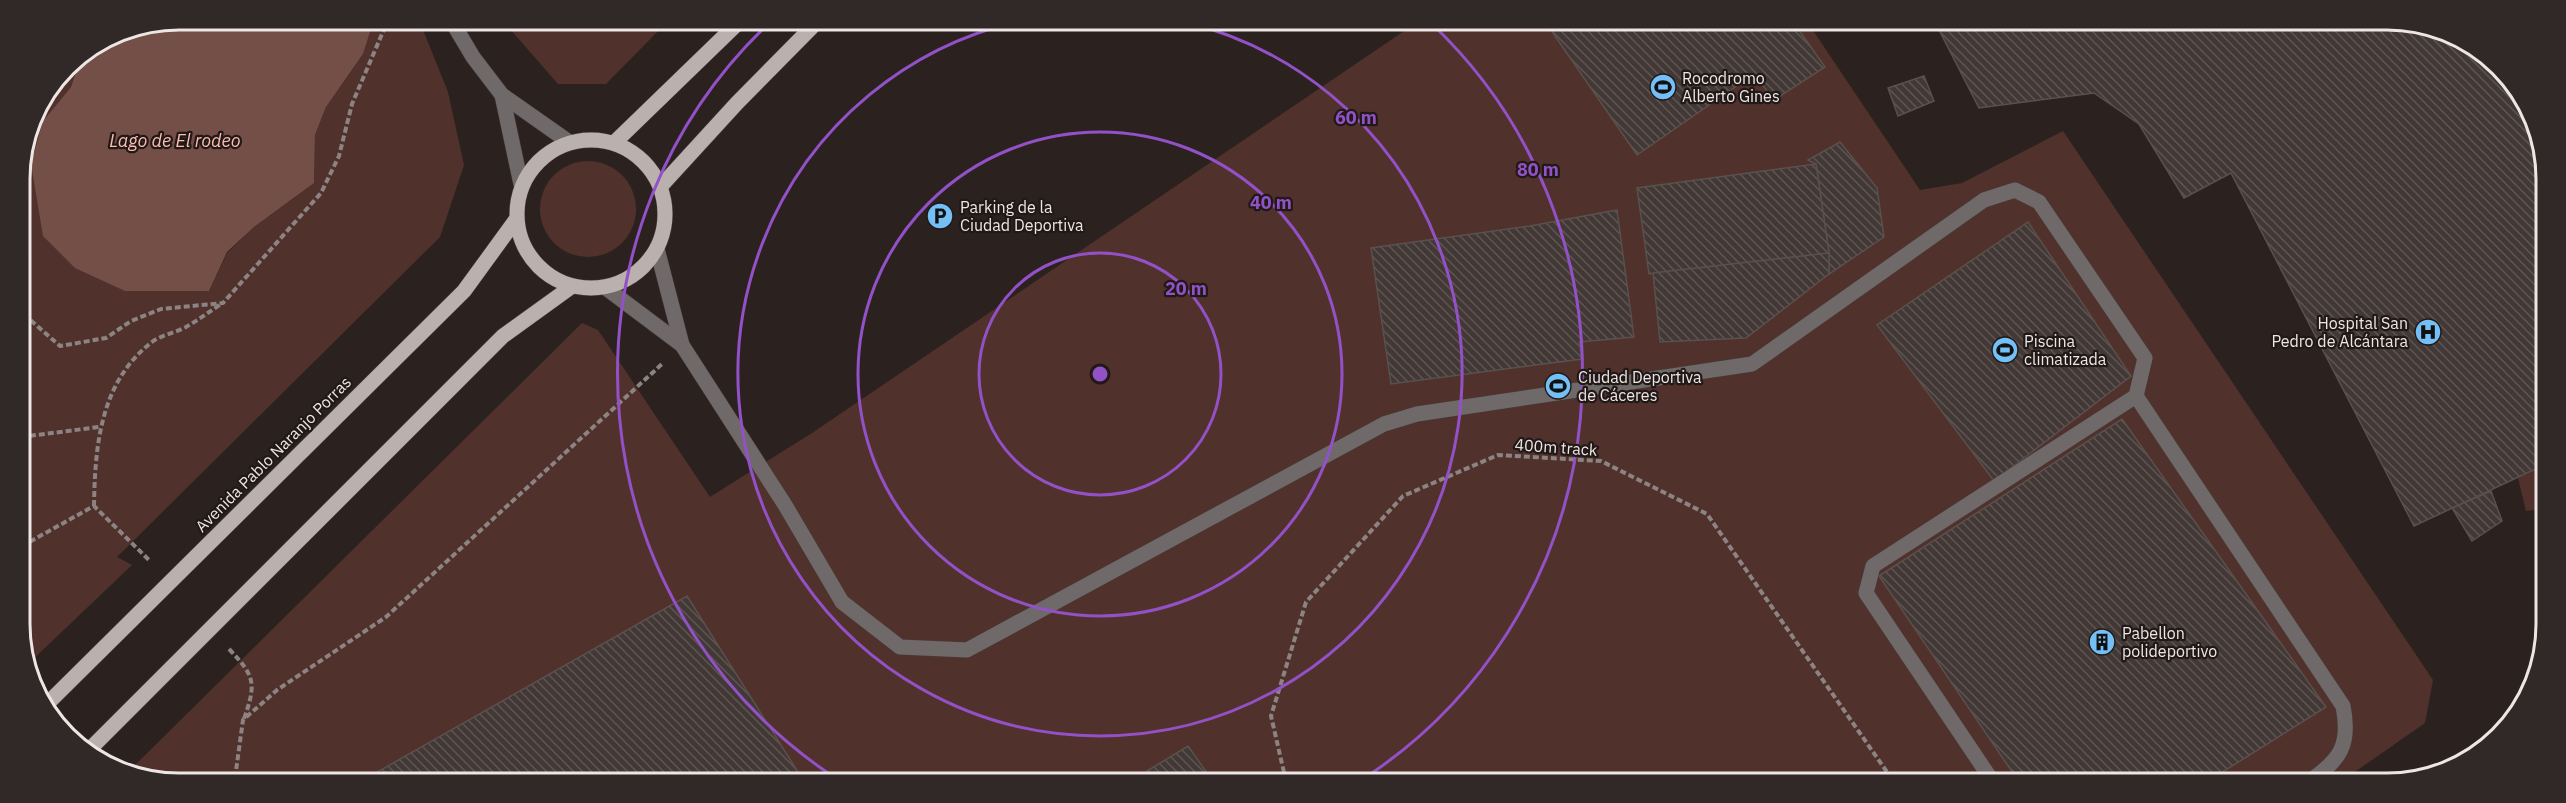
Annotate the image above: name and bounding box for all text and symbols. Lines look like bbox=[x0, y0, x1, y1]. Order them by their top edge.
place label: Rocodromo Alberto Gines bbox=[1682, 68, 1780, 106]
sports icon: Rocodromo Alberto Gines bbox=[1648, 72, 1678, 102]
text: 60 m bbox=[1335, 106, 1377, 129]
water label: Lago de El rodeo bbox=[109, 129, 241, 152]
text: 80 m bbox=[1517, 158, 1559, 181]
text: 40 m bbox=[1250, 191, 1292, 214]
place label: Parking de la Ciudad Deportiva bbox=[960, 197, 1084, 235]
parking icon: Parking de la Ciudad Deportiva bbox=[925, 201, 955, 231]
text: 20 m bbox=[1165, 277, 1207, 300]
place label: Hospital San Pedro de Alcántara bbox=[2271, 313, 2408, 351]
hospital icon: Hospital San Pedro de Alcántara bbox=[2413, 317, 2443, 347]
place label: Piscina climatizada bbox=[2024, 331, 2107, 369]
sports icon: Piscina climatizada bbox=[1990, 335, 2020, 365]
centre of rings bbox=[1090, 364, 1110, 384]
place label: Ciudad Deportiva de Cáceres bbox=[1578, 367, 1702, 405]
sports icon: Ciudad Deportiva de Cáceres bbox=[1543, 371, 1573, 401]
street label: Avenida Pablo Naranjo Porras bbox=[191, 372, 355, 536]
street label: 400m track bbox=[1514, 434, 1599, 460]
place label: Pabellon polideportivo bbox=[2122, 623, 2217, 661]
building icon: Pabellon polideportivo bbox=[2087, 627, 2117, 657]

